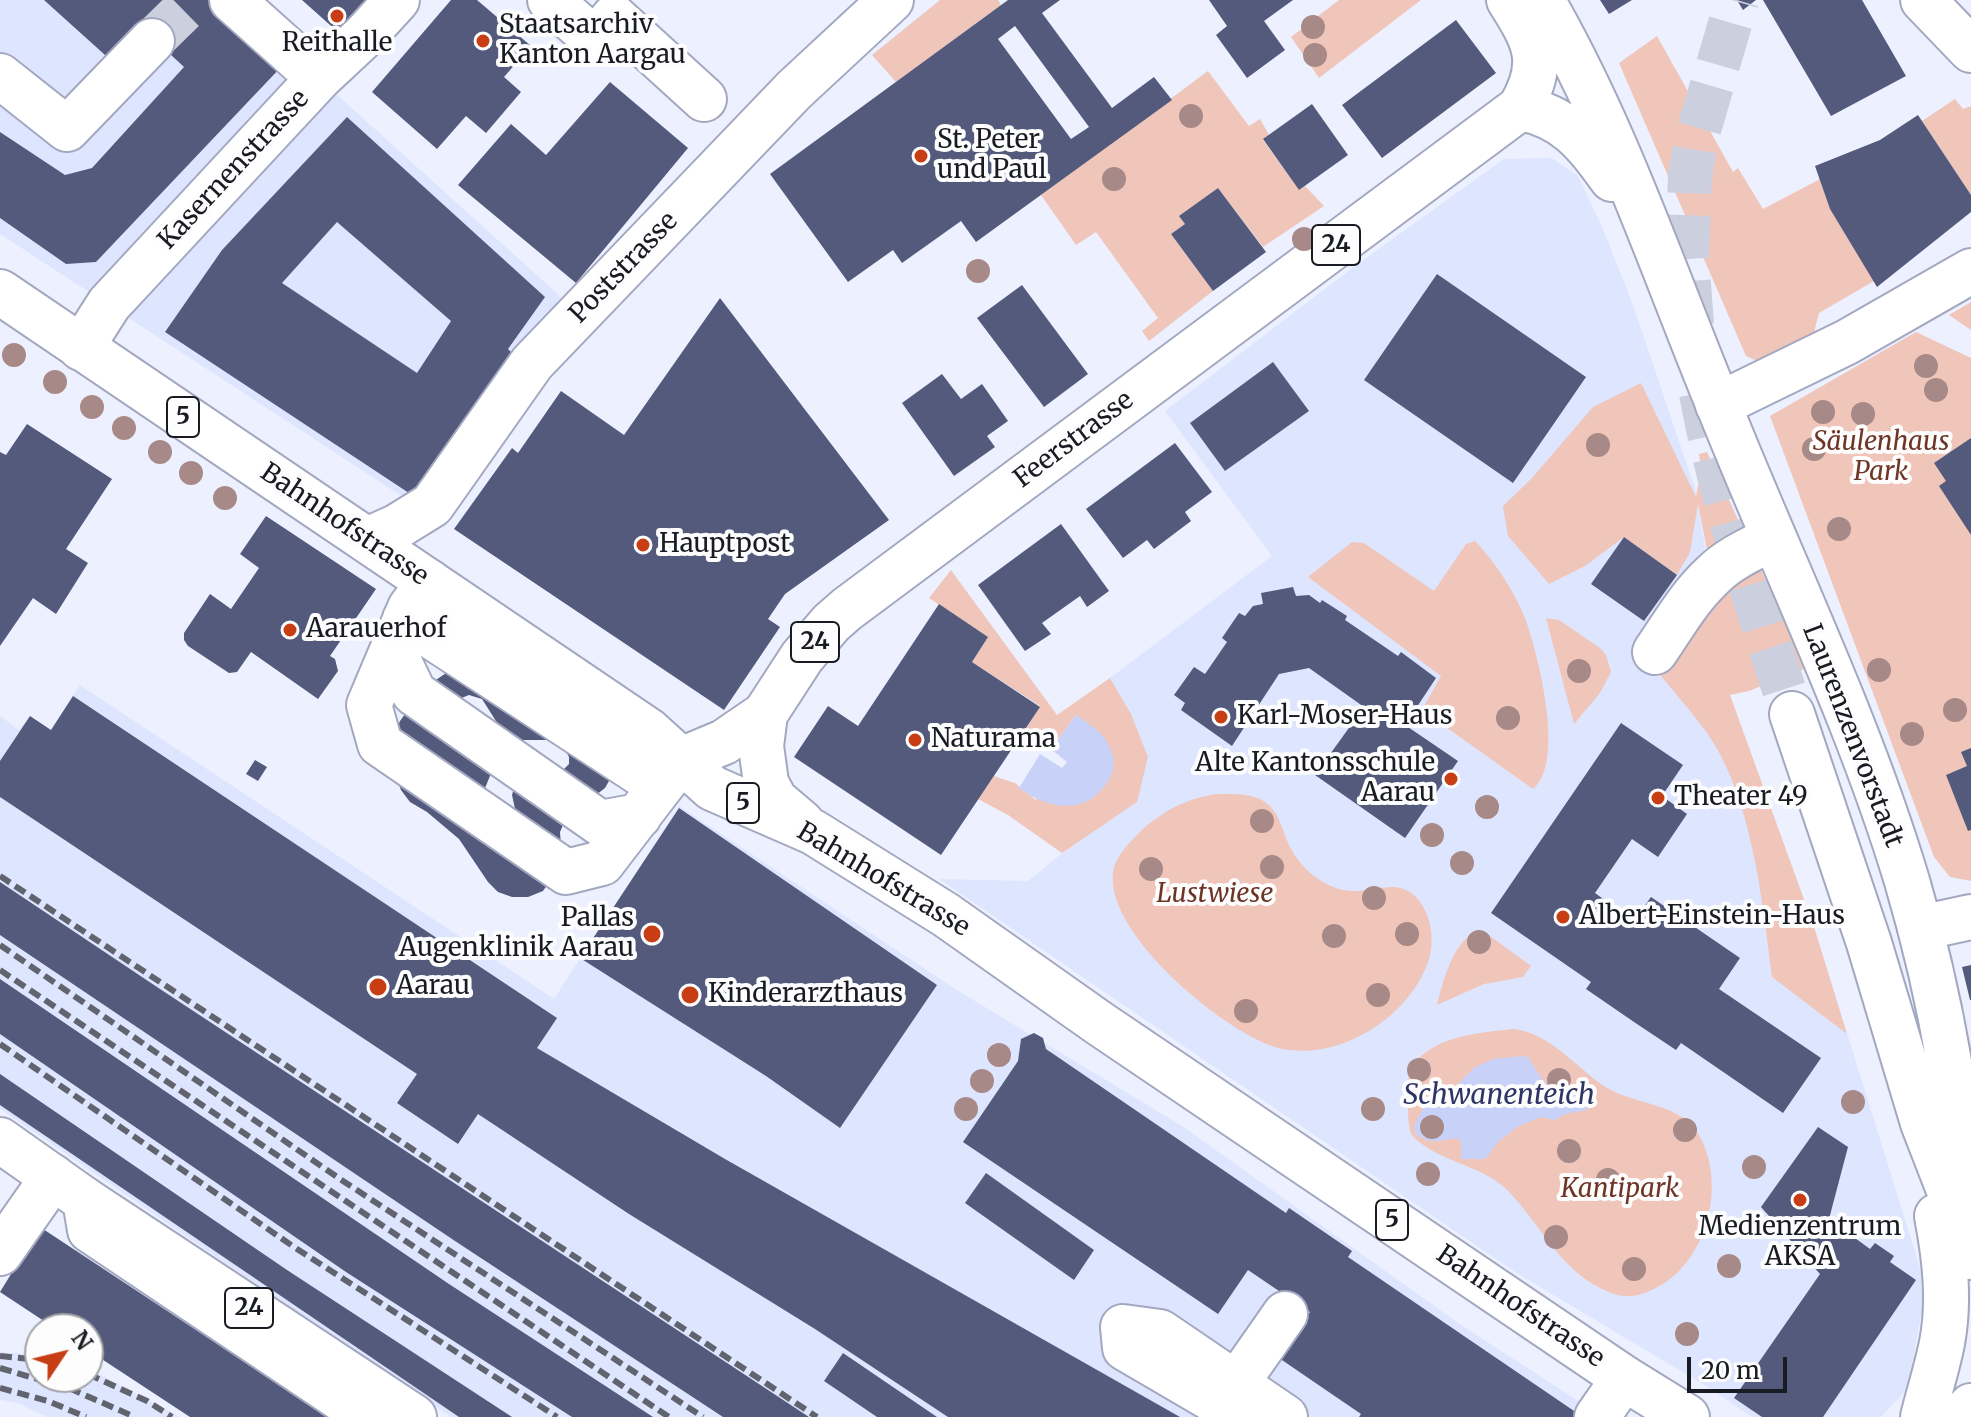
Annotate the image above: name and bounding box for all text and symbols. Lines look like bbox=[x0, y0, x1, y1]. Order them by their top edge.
marker: Reithalle bbox=[328, 7, 346, 25]
place label: Staatsarchiv Kanton Aargau bbox=[499, 10, 686, 72]
place label: Reithalle bbox=[282, 28, 392, 60]
marker: Staatsarchiv Kanton Aargau bbox=[474, 32, 492, 50]
street label: Kasernenstrasse bbox=[152, 84, 316, 256]
place label: St. Peter und Paul bbox=[937, 125, 1047, 186]
marker: St. Peter und Paul bbox=[912, 147, 930, 165]
street label: Poststrasse bbox=[563, 206, 685, 330]
road number: 24 bbox=[1312, 225, 1360, 265]
street label: Feerstrasse bbox=[1008, 385, 1140, 495]
road number: 5 bbox=[167, 397, 199, 437]
park label: Säulenhaus Park bbox=[1813, 427, 1949, 488]
street label: Bahnhofstrasse bbox=[254, 457, 434, 593]
place label: Hauptpost bbox=[659, 529, 790, 561]
marker: Hauptpost bbox=[634, 536, 652, 554]
place label: Aarauerhof bbox=[306, 614, 446, 646]
street label: Laurenzenvorstadt bbox=[1795, 620, 1909, 852]
marker: Aarauerhof bbox=[281, 621, 299, 639]
road number: 24 bbox=[791, 622, 839, 662]
place label: Karl-Moser-Haus bbox=[1237, 701, 1452, 733]
marker: Karl-Moser-Haus bbox=[1212, 708, 1230, 726]
place label: Naturama bbox=[931, 724, 1056, 756]
marker: Naturama bbox=[906, 731, 924, 749]
place label: Alte Kantonsschule Aarau bbox=[1195, 748, 1435, 810]
marker: Alte Kantonsschule Aarau bbox=[1442, 770, 1460, 788]
place label: Theater 49 bbox=[1674, 782, 1808, 814]
road number: 5 bbox=[727, 783, 759, 823]
marker: Theater 49 bbox=[1649, 789, 1667, 807]
street label: Bahnhofstrasse bbox=[791, 816, 975, 944]
park label: Lustwiese bbox=[1156, 879, 1274, 911]
place label: Albert-Einstein-Haus bbox=[1579, 901, 1845, 933]
place label: Pallas Augenklinik Aarau bbox=[399, 903, 634, 964]
marker: Albert-Einstein-Haus bbox=[1554, 908, 1572, 926]
marker: Pallas Augenklinik Aarau bbox=[641, 923, 663, 945]
place label: Aarau bbox=[396, 971, 470, 1003]
marker: Aarau bbox=[367, 976, 389, 998]
place label: Kinderarzthaus bbox=[708, 979, 903, 1011]
marker: Kinderarzthaus bbox=[679, 984, 701, 1006]
water label: Schwanenteich bbox=[1403, 1079, 1595, 1113]
park label: Kantipark bbox=[1561, 1174, 1679, 1206]
marker: Medienzentrum AKSA bbox=[1791, 1191, 1809, 1209]
road number: 5 bbox=[1376, 1200, 1408, 1240]
place label: Medienzentrum AKSA bbox=[1699, 1212, 1901, 1274]
street label: Bahnhofstrasse bbox=[1430, 1239, 1610, 1375]
road number: 24 bbox=[225, 1288, 273, 1328]
north arrow bbox=[24, 1313, 104, 1393]
text: N bbox=[66, 1325, 98, 1356]
scale bar bbox=[1691, 1341, 1791, 1391]
text: 20 m bbox=[1701, 1355, 1760, 1386]

